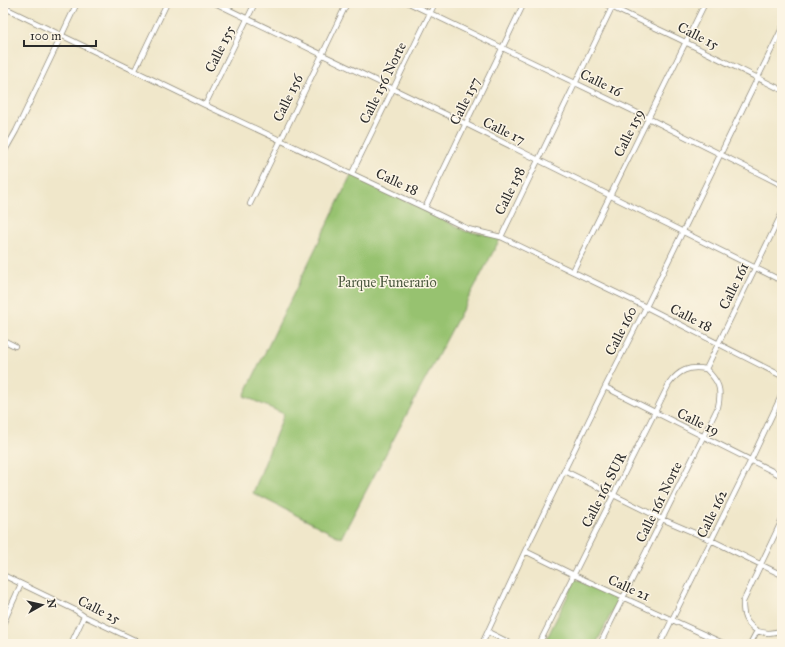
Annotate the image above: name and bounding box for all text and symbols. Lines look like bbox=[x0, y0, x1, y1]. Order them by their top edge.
street label: Calle 15 bbox=[675, 18, 722, 54]
scale bar bbox=[24, 22, 96, 48]
street label: Calle 155 bbox=[201, 22, 239, 75]
text: 100 m bbox=[30, 29, 61, 43]
street label: Calle 156 Norte bbox=[356, 39, 410, 127]
street label: Calle 16 bbox=[577, 66, 625, 101]
street label: Calle 156 bbox=[269, 71, 307, 125]
street label: Calle 157 bbox=[446, 74, 484, 128]
street label: Calle 159 bbox=[610, 106, 648, 160]
street label: Calle 17 bbox=[480, 114, 528, 148]
street label: Calle 158 bbox=[491, 164, 529, 218]
street label: Calle 18 bbox=[373, 165, 421, 199]
street label: Calle 161 bbox=[715, 259, 753, 312]
park label: Parque Funerario bbox=[337, 274, 437, 292]
street label: Calle 18 bbox=[667, 300, 715, 336]
street label: Calle 160 bbox=[601, 304, 641, 358]
street label: Calle 19 bbox=[674, 405, 722, 439]
street label: Calle 161 SUR bbox=[578, 449, 631, 530]
street label: Calle 161 Norte bbox=[632, 459, 686, 545]
street label: Calle 162 bbox=[693, 487, 731, 541]
street label: Calle 21 bbox=[605, 571, 653, 605]
north arrow bbox=[22, 585, 62, 625]
street label: Calle 25 bbox=[75, 592, 123, 628]
text: N bbox=[44, 598, 59, 610]

